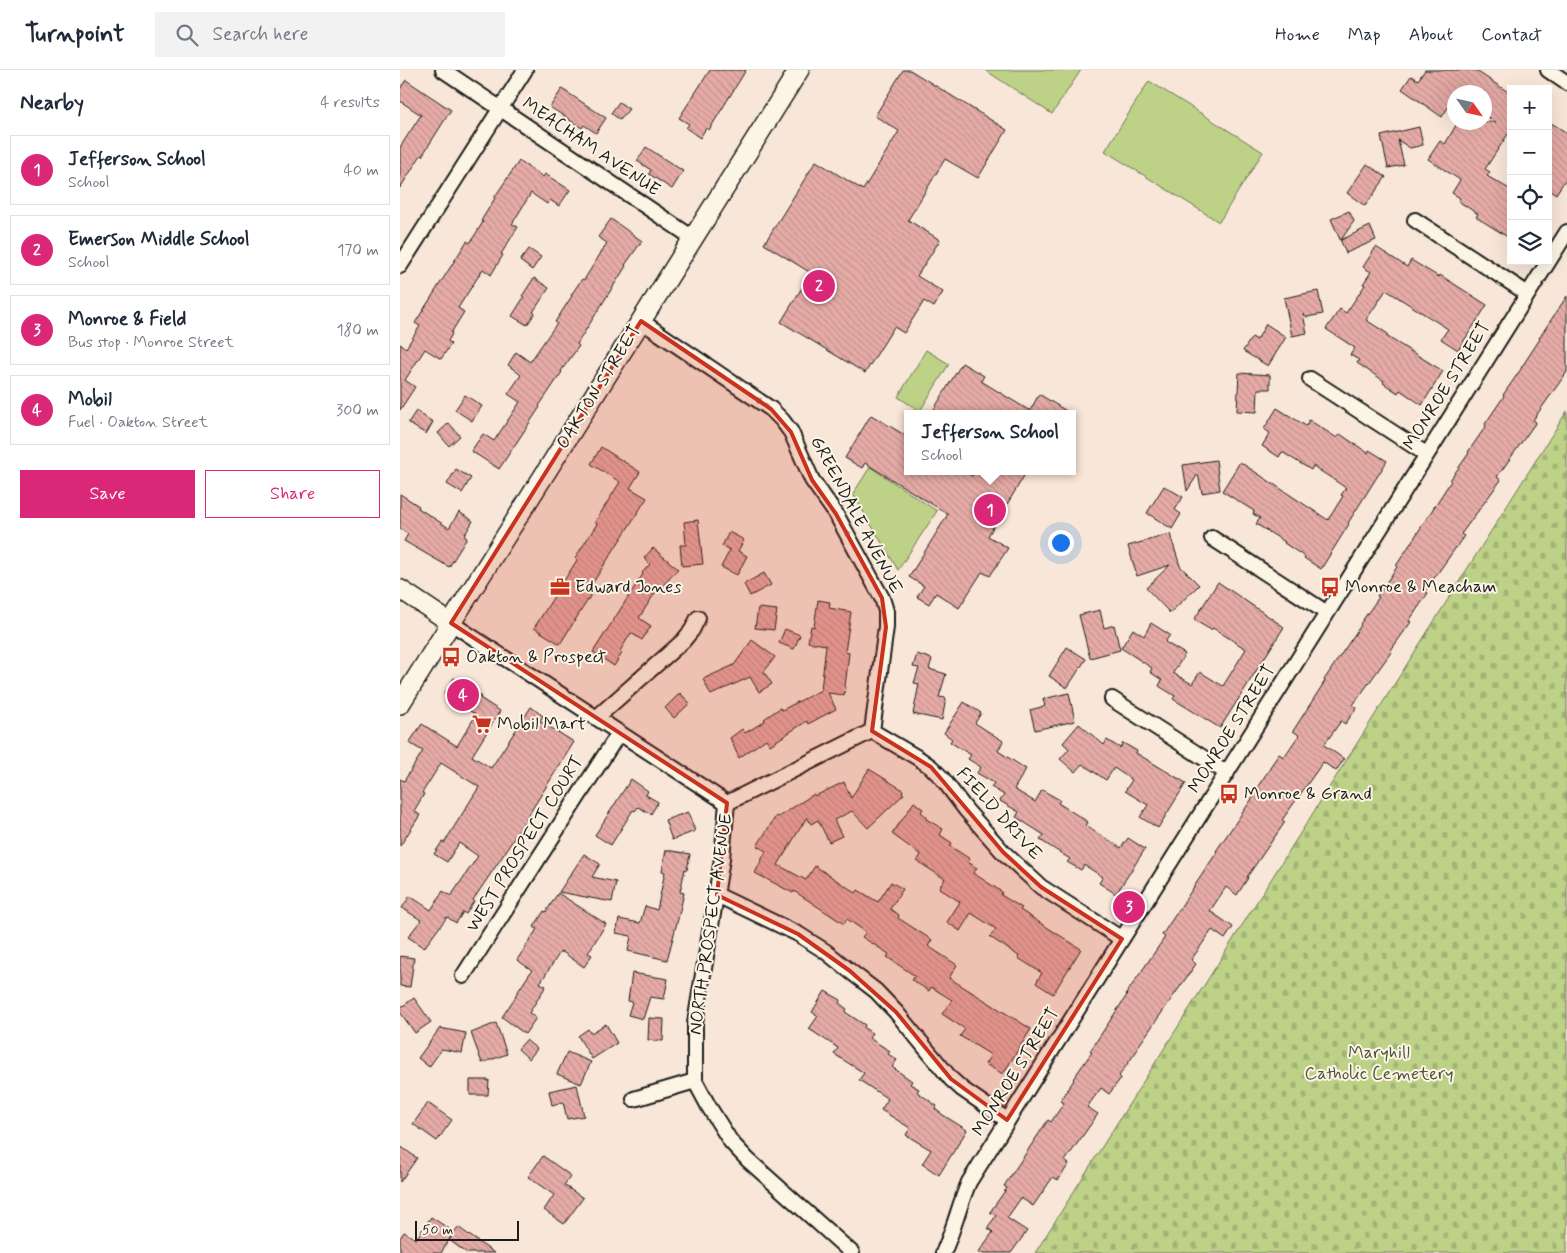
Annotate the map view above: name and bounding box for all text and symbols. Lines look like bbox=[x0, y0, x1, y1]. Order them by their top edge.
search box bbox=[155, 12, 505, 57]
text: Turnpoint bbox=[25, 19, 125, 50]
icon: search bbox=[173, 21, 201, 49]
text: Search here bbox=[213, 22, 308, 47]
text: Home bbox=[1275, 23, 1320, 47]
text: Map bbox=[1348, 23, 1381, 47]
text: About bbox=[1409, 23, 1453, 47]
text: Contact bbox=[1481, 23, 1542, 47]
north arrow bbox=[1447, 85, 1492, 130]
map controls bbox=[1507, 85, 1552, 265]
button: + bbox=[1507, 85, 1552, 130]
text: Nearby bbox=[20, 89, 84, 117]
text: 4 results bbox=[320, 92, 380, 113]
street label: MEACHAM AVENUE bbox=[517, 92, 665, 202]
button: − bbox=[1507, 130, 1552, 175]
text: Jefferson School bbox=[68, 147, 206, 172]
text: 1 bbox=[33, 160, 41, 181]
text: 40 m bbox=[343, 160, 379, 181]
text: School bbox=[68, 172, 109, 193]
button: locate bbox=[1507, 175, 1552, 220]
button: layers bbox=[1507, 220, 1552, 265]
text: Emerson Middle School bbox=[68, 227, 249, 252]
text: 2 bbox=[33, 240, 41, 261]
text: 170 m bbox=[337, 240, 379, 261]
text: School bbox=[68, 252, 109, 273]
pin: 2 bbox=[803, 267, 835, 305]
text: Monroe & Field bbox=[68, 307, 186, 332]
street label: MONROE STREET bbox=[1398, 317, 1496, 455]
text: 3 bbox=[33, 320, 41, 341]
text: 180 m bbox=[336, 320, 379, 341]
street label: OAKTON STREET bbox=[551, 320, 647, 454]
text: Bus stop · Monroe Street bbox=[68, 332, 234, 353]
text: Mobil bbox=[68, 387, 112, 412]
one-way arrow bbox=[754, 398, 767, 407]
text: 4 bbox=[32, 400, 42, 421]
text: 300 m bbox=[336, 400, 379, 421]
popup bbox=[904, 410, 1076, 475]
text: Fuel · Oakton Street bbox=[68, 412, 208, 433]
text: Jefferson School bbox=[921, 420, 1059, 445]
street label: GREENDALE AVENUE bbox=[804, 432, 908, 598]
text: School bbox=[921, 445, 963, 466]
button: Save bbox=[20, 470, 195, 518]
button: Share bbox=[205, 470, 380, 518]
pin: 1 bbox=[974, 491, 1006, 529]
one-way arrow bbox=[845, 529, 853, 544]
your location bbox=[1048, 530, 1074, 556]
place label: Edward Jones bbox=[575, 575, 681, 599]
place label: Monroe & Meacham bbox=[1345, 575, 1497, 599]
office icon: Edward Jones bbox=[549, 576, 571, 598]
bus stop icon: Monroe & Meacham bbox=[1319, 576, 1341, 598]
place label: Oakton & Prospect bbox=[466, 645, 607, 669]
bus stop icon: Oakton & Prospect bbox=[440, 646, 462, 668]
street label: MONROE STREET bbox=[1183, 660, 1281, 798]
pin: 4 bbox=[447, 676, 479, 714]
place label: Mobil Mart bbox=[497, 712, 586, 736]
supermarket icon: Mobil Mart bbox=[471, 713, 493, 735]
street label: WEST PROSPECT COURT bbox=[461, 751, 589, 937]
street label: FIELD DRIVE bbox=[951, 762, 1047, 866]
place label: Monroe & Grand bbox=[1244, 782, 1372, 806]
bus stop icon: Monroe & Grand bbox=[1218, 783, 1240, 805]
street label: NORTH PROSPECT AVENUE bbox=[684, 812, 738, 1036]
pin: 3 bbox=[1113, 888, 1145, 926]
street label: MONROE STREET bbox=[967, 1003, 1065, 1141]
park label: Maryhill Catholic Cemetery bbox=[1304, 1041, 1454, 1086]
scale bar bbox=[415, 1218, 519, 1241]
text: 50 m bbox=[422, 1221, 453, 1239]

